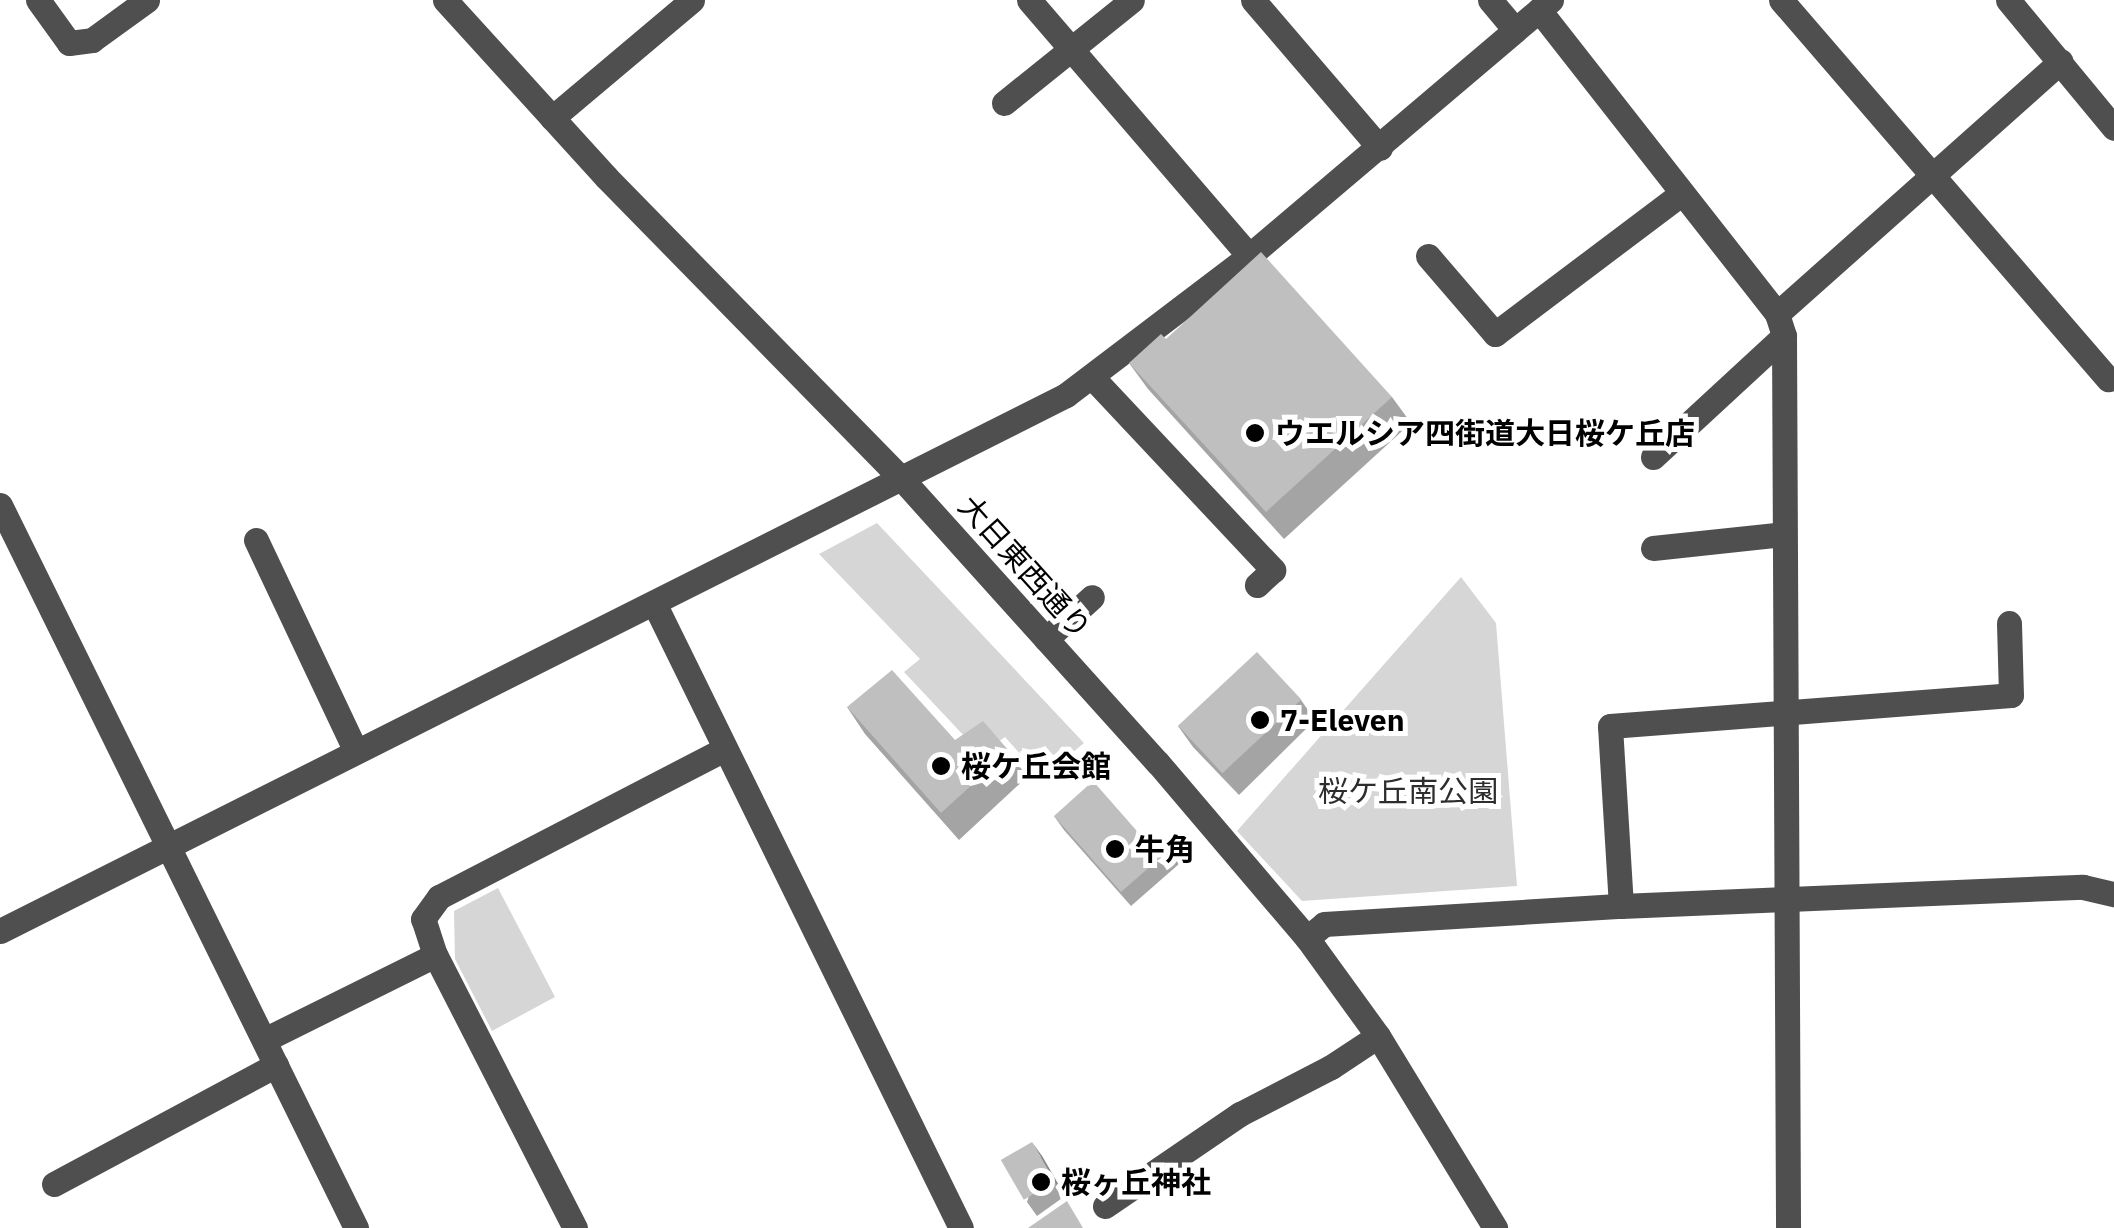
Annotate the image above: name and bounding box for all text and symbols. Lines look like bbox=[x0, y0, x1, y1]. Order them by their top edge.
place label: ウエルシア四街道大日桜ケ丘店 bbox=[1275, 415, 1695, 451]
marker: ウエルシア四街道大日桜ケ丘店 bbox=[1244, 422, 1266, 444]
street label: 大日東西通り bbox=[951, 488, 1099, 646]
place label: 7-Eleven bbox=[1280, 702, 1405, 738]
marker: 7-Eleven bbox=[1249, 709, 1271, 731]
place label: 桜ケ丘会館 bbox=[961, 748, 1111, 784]
marker: 桜ケ丘会館 bbox=[930, 755, 952, 777]
park label: 桜ケ丘南公園 bbox=[1318, 773, 1498, 809]
place label: 牛角 bbox=[1135, 831, 1195, 867]
marker: 牛角 bbox=[1104, 838, 1126, 860]
place label: 桜ヶ丘神社 bbox=[1061, 1164, 1211, 1200]
marker: 桜ヶ丘神社 bbox=[1030, 1171, 1052, 1193]

